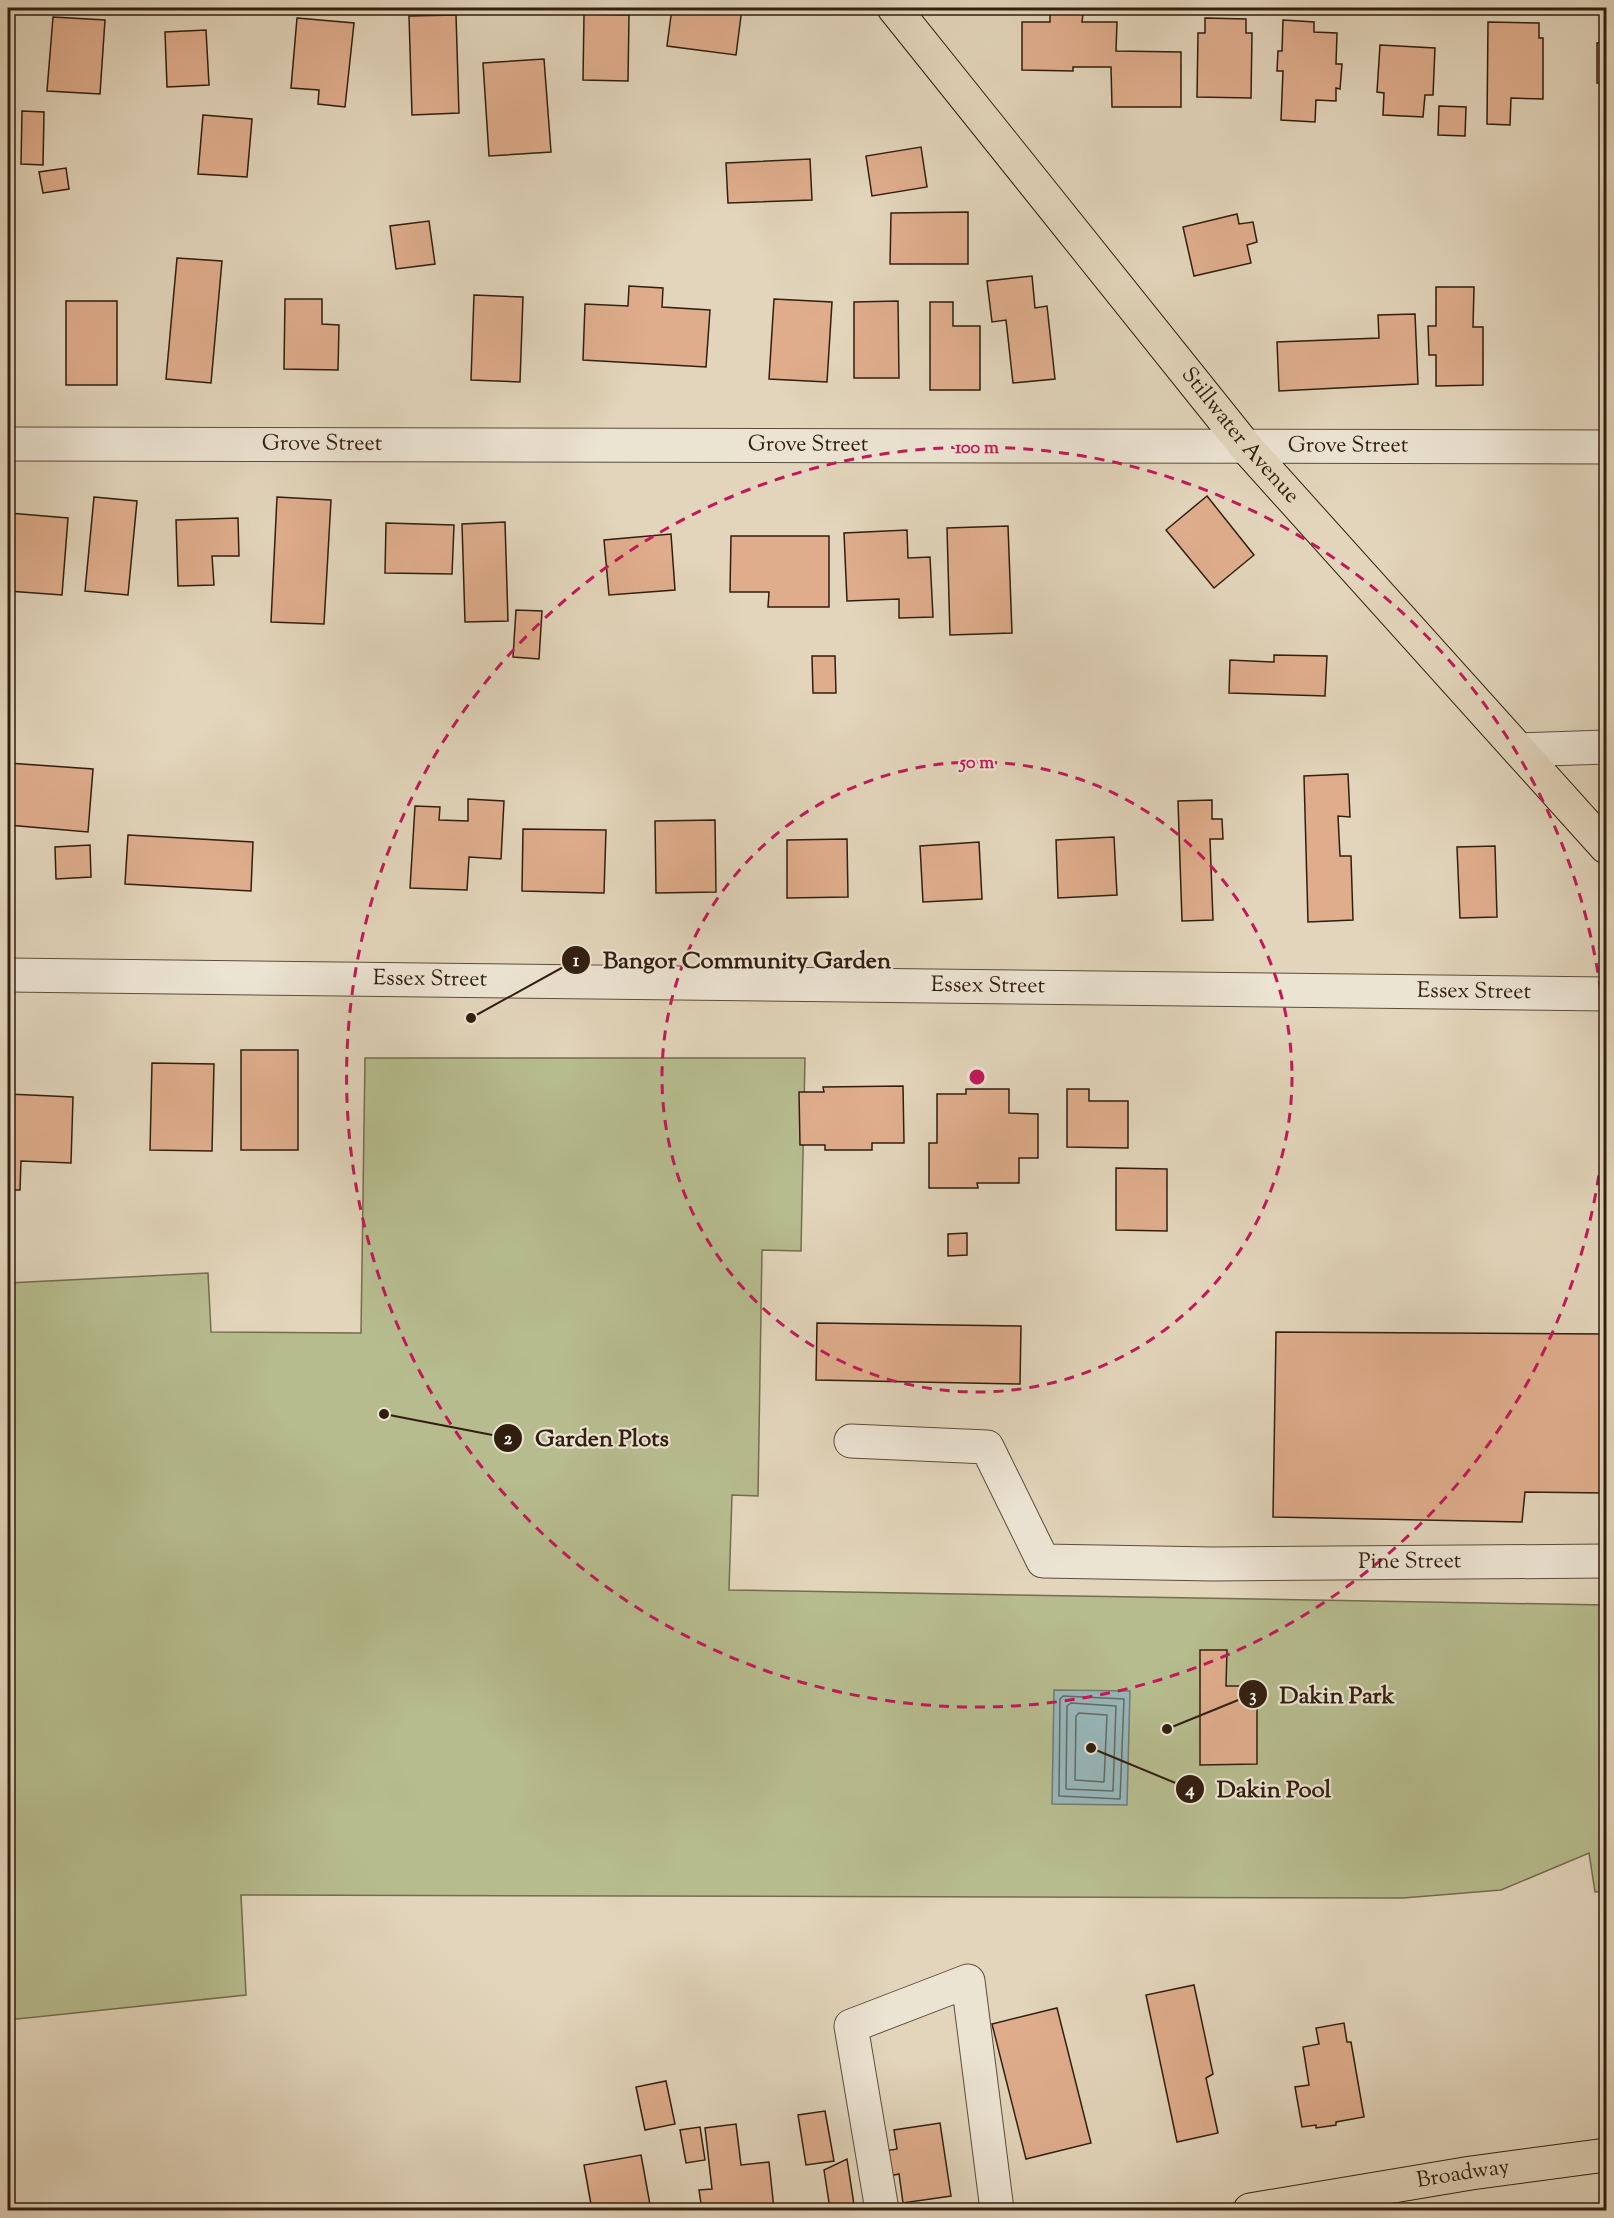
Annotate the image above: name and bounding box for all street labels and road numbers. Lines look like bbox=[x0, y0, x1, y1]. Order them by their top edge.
street label: Stillwater Avenue bbox=[1172, 361, 1306, 511]
street label: Grove Street bbox=[262, 428, 383, 461]
street label: Grove Street bbox=[748, 429, 869, 462]
street label: Grove Street bbox=[1288, 430, 1409, 463]
street label: Essex Street bbox=[373, 963, 488, 997]
street label: Essex Street bbox=[931, 970, 1046, 1003]
street label: Essex Street bbox=[1417, 976, 1532, 1009]
street label: Pine Street bbox=[1358, 1546, 1462, 1579]
street label: Broadway bbox=[1414, 2152, 1511, 2198]

